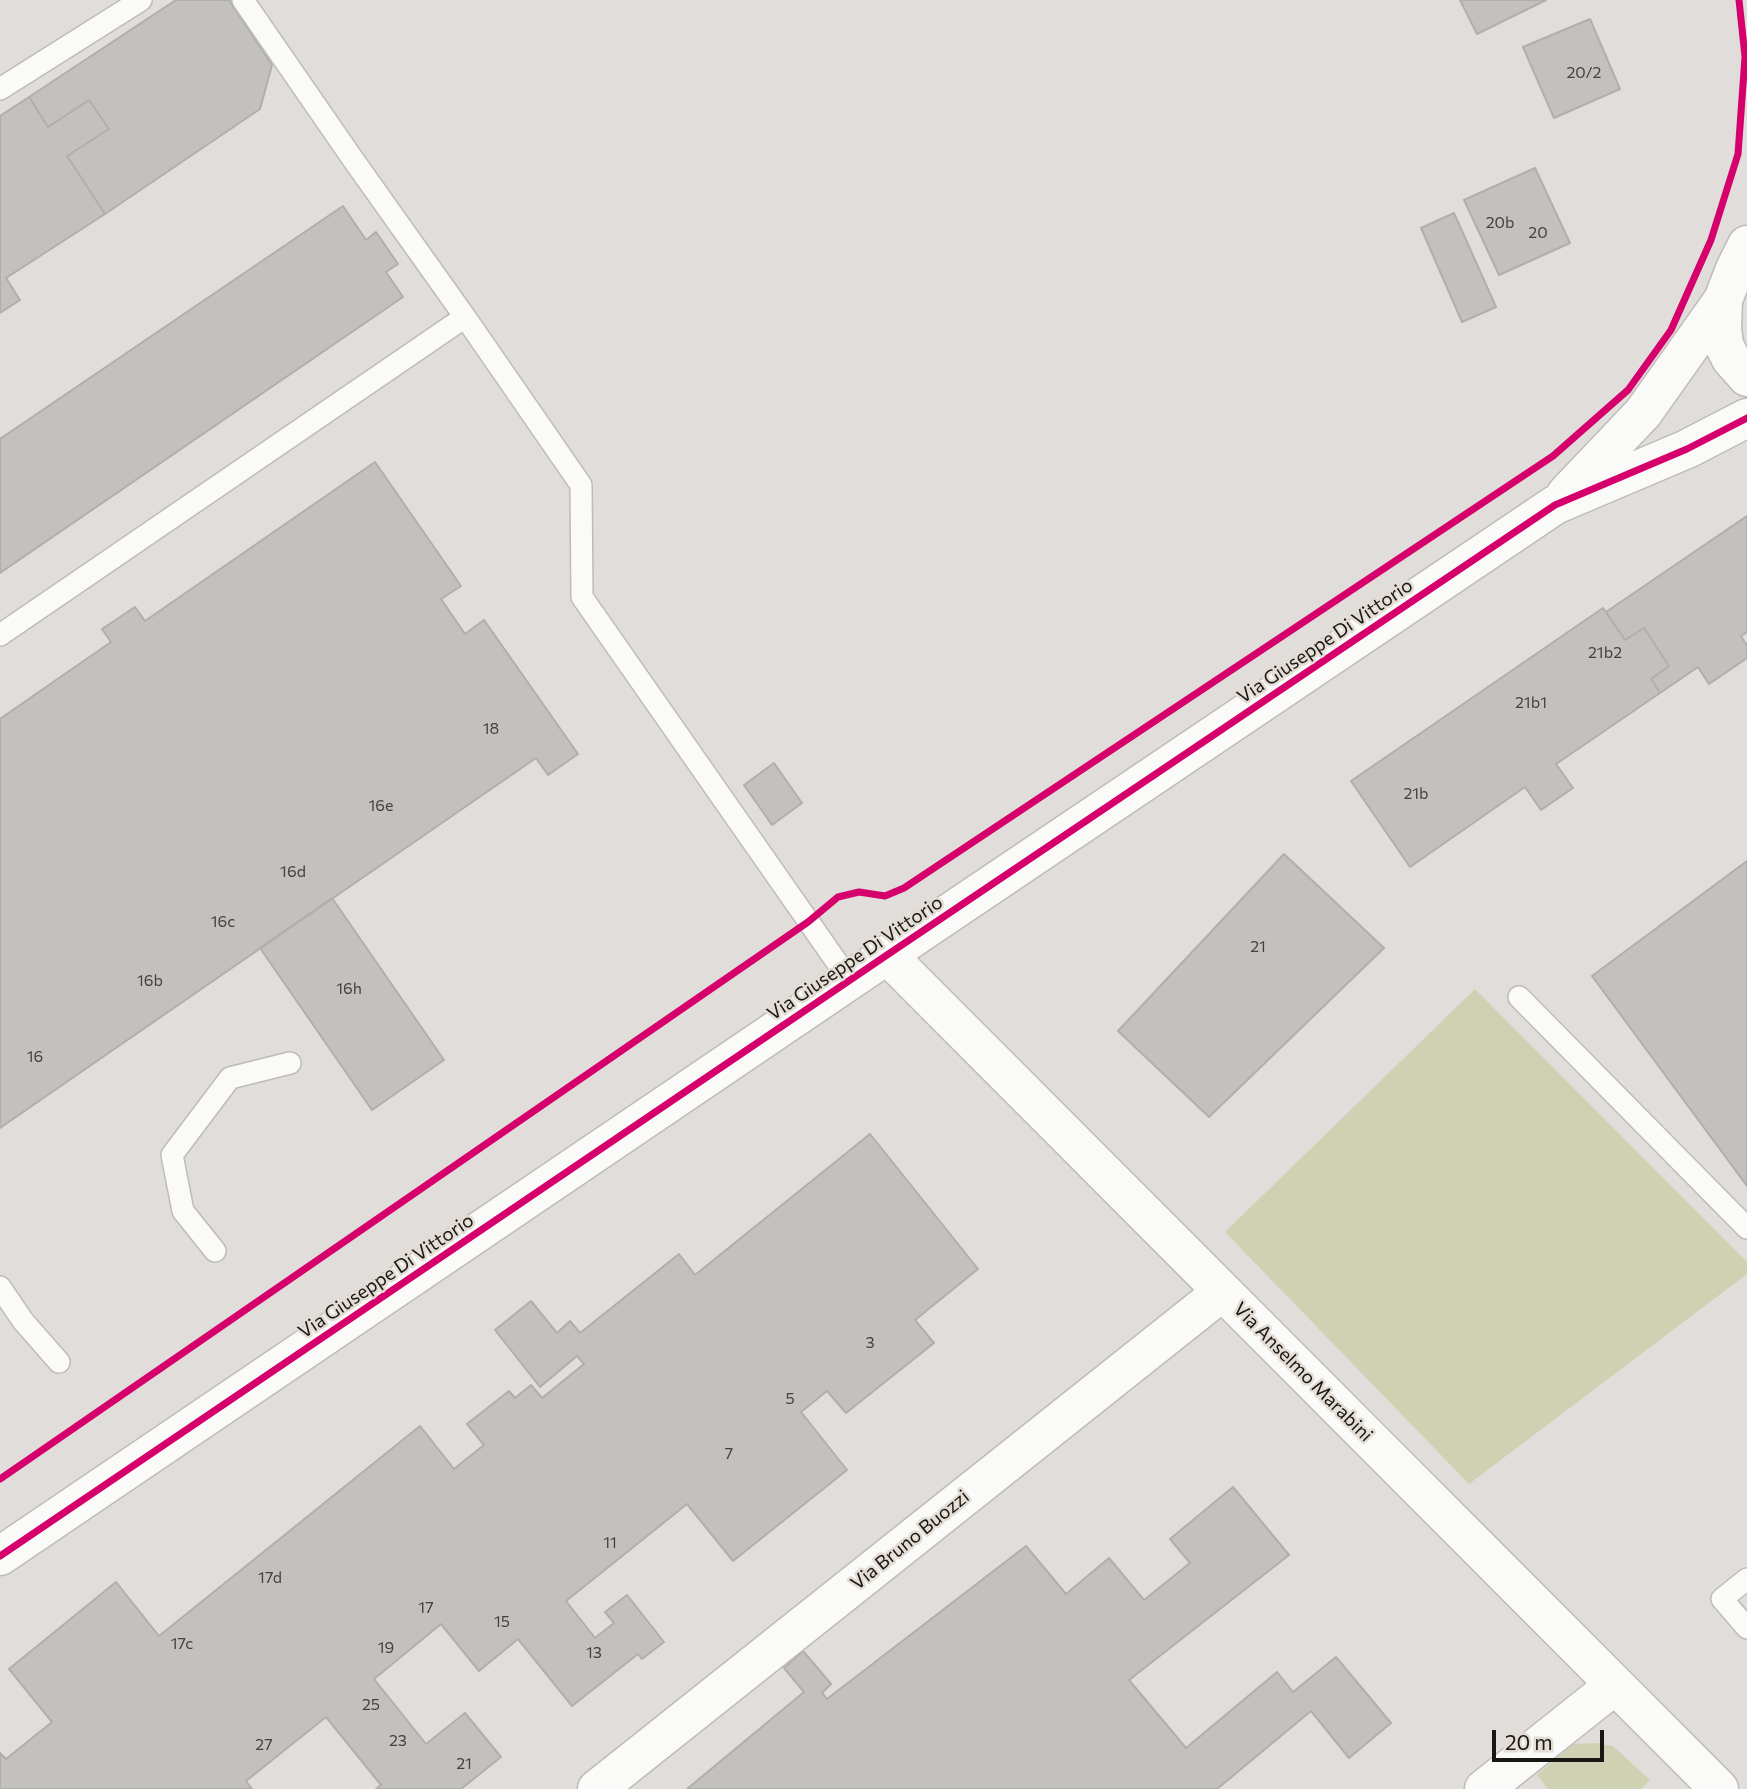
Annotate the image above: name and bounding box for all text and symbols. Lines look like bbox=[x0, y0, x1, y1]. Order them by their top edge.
house number: 20/2 bbox=[1567, 63, 1601, 83]
house number: 20b bbox=[1486, 213, 1514, 233]
house number: 20 bbox=[1528, 223, 1548, 243]
street label: Via Giuseppe Di Vittorio bbox=[1233, 574, 1417, 708]
house number: 21b2 bbox=[1588, 643, 1622, 663]
house number: 21b1 bbox=[1515, 693, 1547, 713]
house number: 18 bbox=[483, 719, 499, 739]
house number: 21b bbox=[1403, 784, 1429, 804]
house number: 16e bbox=[369, 796, 393, 816]
house number: 16d bbox=[280, 862, 306, 882]
street label: Via Giuseppe Di Vittorio bbox=[763, 891, 947, 1025]
house number: 16c bbox=[211, 912, 235, 932]
house number: 21 bbox=[1250, 937, 1266, 957]
house number: 16b bbox=[137, 971, 163, 991]
house number: 16h bbox=[336, 979, 362, 999]
house number: 16 bbox=[27, 1047, 43, 1067]
street label: Via Giuseppe Di Vittorio bbox=[294, 1209, 478, 1343]
street label: Via Anselmo Marabini bbox=[1229, 1298, 1377, 1446]
house number: 3 bbox=[865, 1333, 875, 1353]
house number: 5 bbox=[785, 1389, 795, 1409]
house number: 7 bbox=[725, 1444, 733, 1464]
street label: Via Bruno Buozzi bbox=[846, 1485, 974, 1595]
house number: 11 bbox=[603, 1533, 617, 1553]
house number: 17d bbox=[258, 1568, 282, 1588]
house number: 17 bbox=[418, 1598, 434, 1618]
house number: 15 bbox=[494, 1612, 510, 1632]
house number: 17c bbox=[171, 1634, 193, 1654]
house number: 19 bbox=[378, 1638, 394, 1658]
house number: 13 bbox=[586, 1643, 602, 1663]
house number: 25 bbox=[362, 1695, 380, 1715]
scale bar bbox=[1495, 1716, 1607, 1760]
text: 20 m bbox=[1505, 1729, 1553, 1754]
house number: 23 bbox=[389, 1731, 407, 1751]
house number: 27 bbox=[255, 1735, 273, 1755]
house number: 21 bbox=[456, 1754, 472, 1774]

